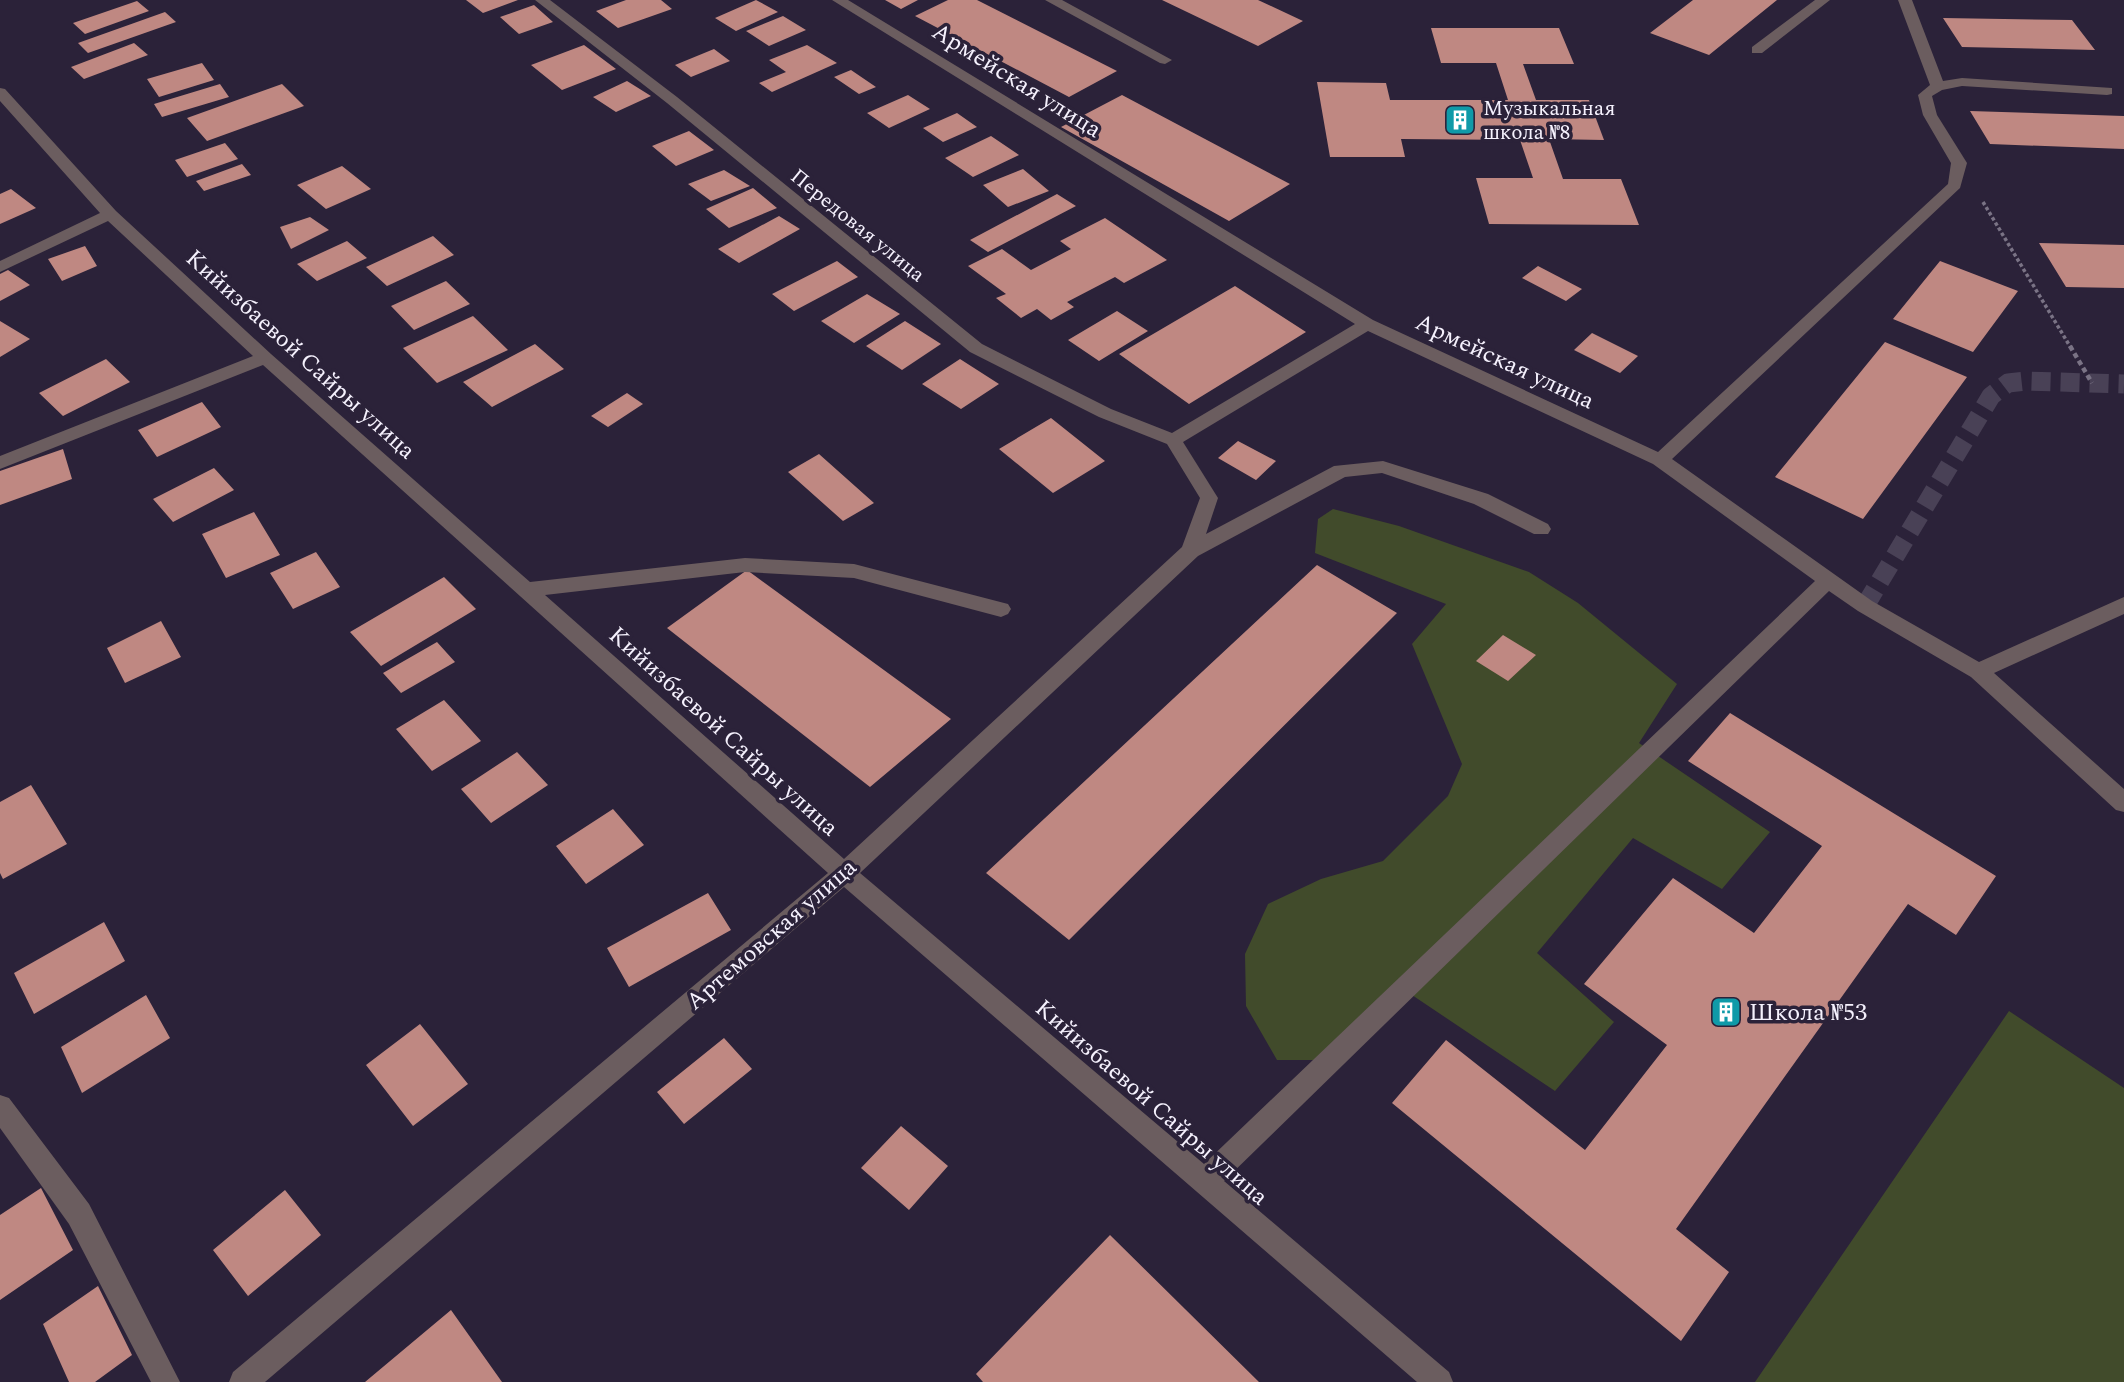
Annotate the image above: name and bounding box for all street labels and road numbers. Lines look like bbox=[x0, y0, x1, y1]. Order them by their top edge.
street label: Армейская улица bbox=[925, 14, 1109, 148]
street label: Передовая улица bbox=[783, 161, 932, 291]
street label: Кийизбаевой Сайры улица bbox=[177, 241, 424, 468]
street label: Армейская улица bbox=[1409, 305, 1600, 419]
street label: Кийизбаевой Сайры улица bbox=[600, 618, 847, 845]
street label: Артемовская улица bbox=[678, 850, 865, 1019]
street label: Кийизбаевой Сайры улица bbox=[1027, 991, 1276, 1215]

